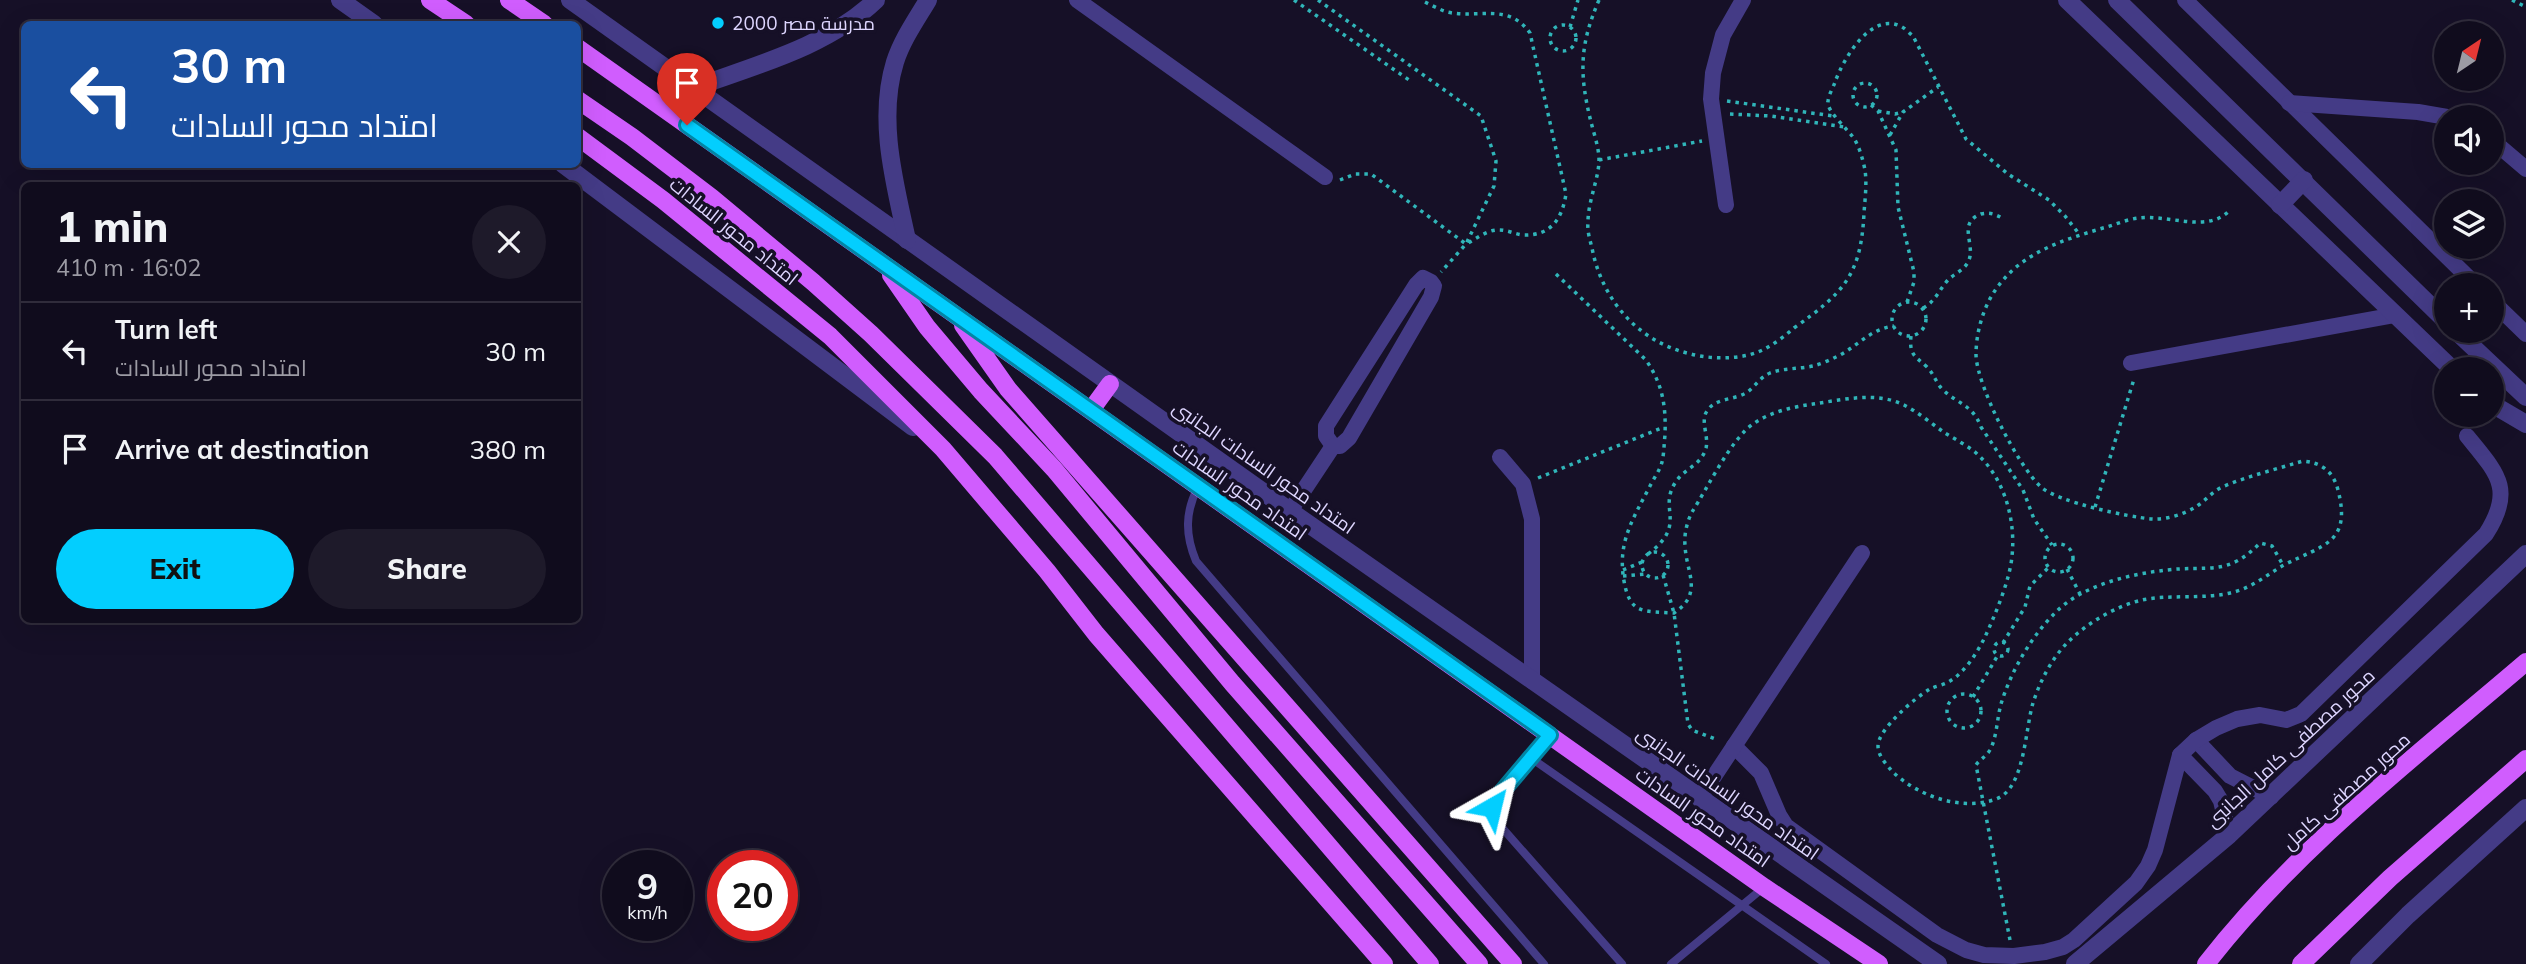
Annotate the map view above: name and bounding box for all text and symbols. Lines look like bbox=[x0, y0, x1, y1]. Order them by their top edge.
place label: مدرسة مصر 2000 bbox=[732, 11, 875, 35]
marker: مدرسة مصر 2000 bbox=[710, 15, 726, 31]
north arrow bbox=[2434, 21, 2504, 91]
map controls bbox=[2434, 21, 2504, 427]
text: 30 m bbox=[171, 34, 287, 95]
icon: left bbox=[56, 49, 147, 140]
pin bbox=[657, 53, 717, 125]
icon: arrive bbox=[668, 64, 706, 102]
text: امتداد محور السادات bbox=[171, 105, 438, 145]
button: sound bbox=[2434, 105, 2504, 175]
street label: امتداد محور السادات bbox=[665, 172, 803, 290]
button: layers bbox=[2434, 189, 2504, 259]
text: 1 min bbox=[56, 200, 169, 253]
button: close bbox=[472, 205, 546, 279]
text: 410 m · 16:02 bbox=[56, 253, 201, 282]
button: + bbox=[2434, 273, 2504, 343]
text: Turn left bbox=[115, 313, 217, 346]
icon: left bbox=[56, 332, 94, 370]
text: 30 m bbox=[485, 335, 546, 368]
text: امتداد محور السادات bbox=[115, 353, 307, 382]
button: − bbox=[2434, 357, 2504, 427]
street label: امتداد محور السادات الجانبى bbox=[1169, 395, 1359, 539]
icon: arrive bbox=[56, 430, 94, 468]
text: Arrive at destination bbox=[115, 433, 370, 466]
text: 380 m bbox=[470, 433, 546, 466]
street label: امتداد محور السادات bbox=[1169, 435, 1311, 545]
button: Exit bbox=[56, 529, 294, 609]
button: Share bbox=[308, 529, 546, 609]
street label: محور مصطفى كامل الجانبى bbox=[2201, 664, 2379, 832]
street label: امتداد محور السادات الجانبى bbox=[1633, 721, 1823, 865]
street label: محور مصطفى كامل bbox=[2277, 728, 2415, 854]
street label: امتداد محور السادات bbox=[1632, 762, 1774, 872]
position arrow bbox=[1455, 770, 1529, 844]
speed limit sign: 20 bbox=[707, 850, 798, 941]
text: 9 bbox=[637, 864, 658, 908]
text: km/h bbox=[627, 901, 668, 924]

